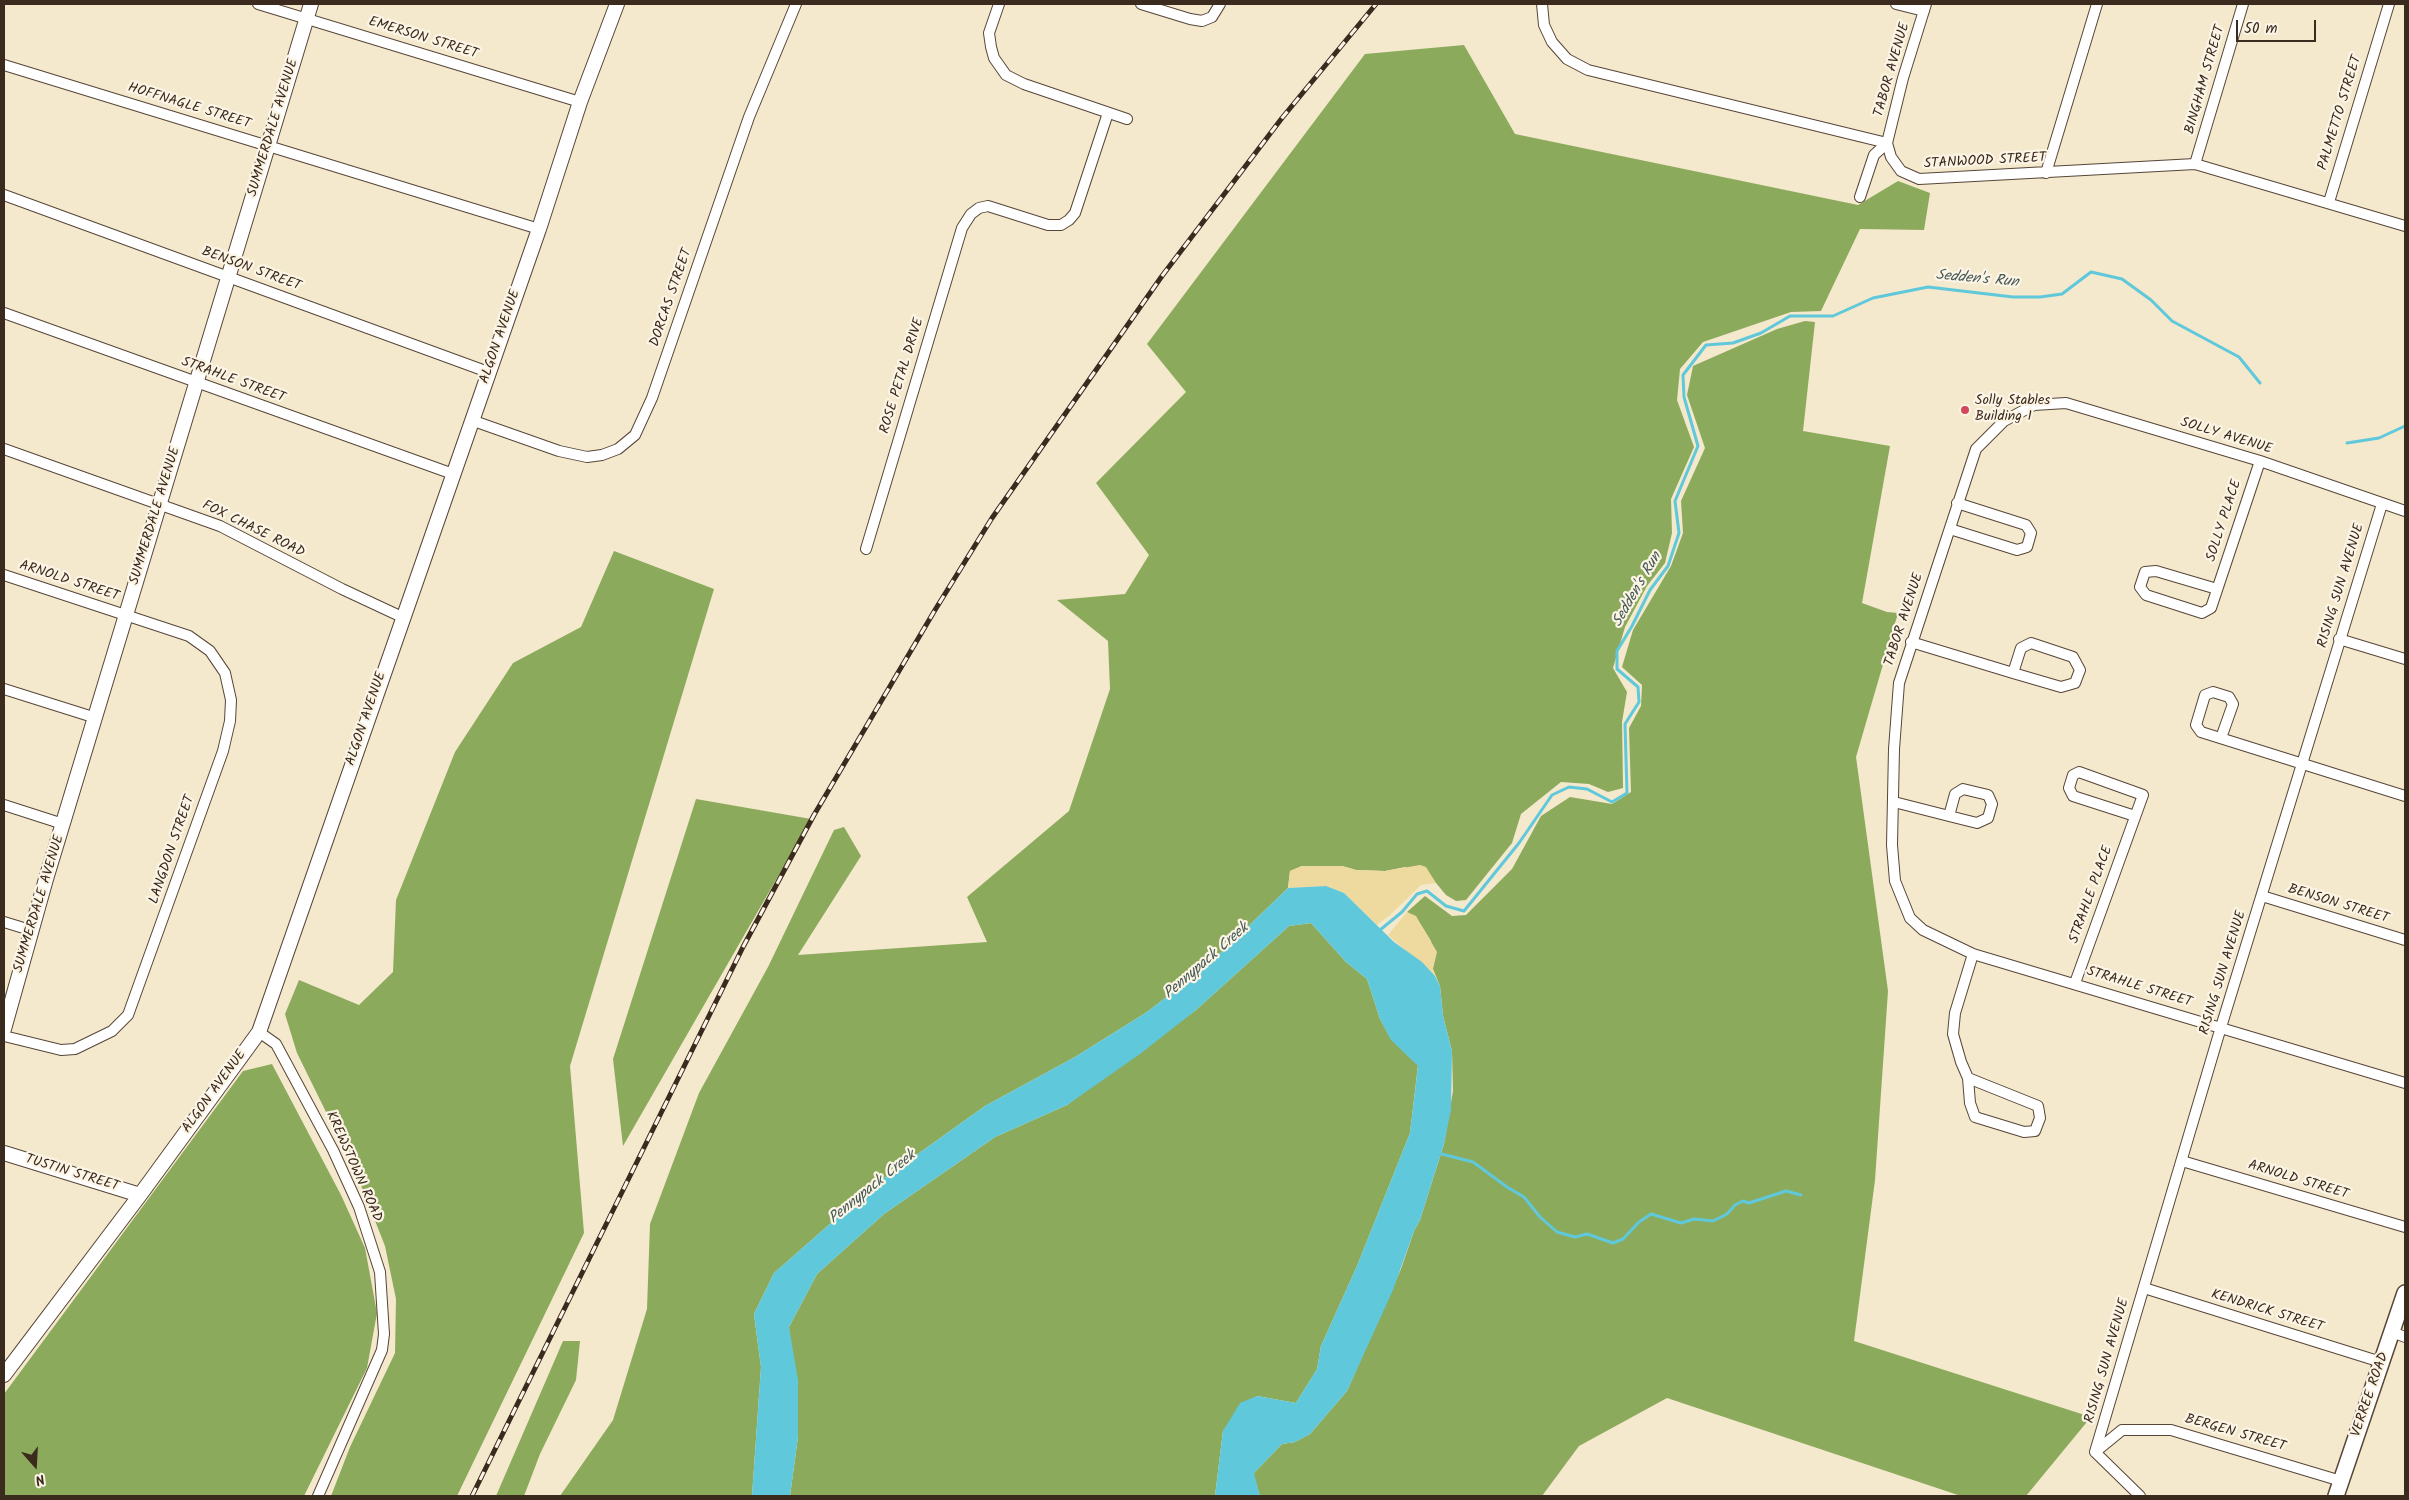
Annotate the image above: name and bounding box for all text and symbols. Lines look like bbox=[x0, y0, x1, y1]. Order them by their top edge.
scale bar bbox=[2239, 10, 2319, 42]
street label: EMERSON STREET bbox=[366, 14, 480, 64]
text: 50 m bbox=[2244, 17, 2278, 41]
street label: TABOR AVENUE bbox=[1871, 21, 1915, 119]
street label: BINGHAM STREET bbox=[2182, 23, 2230, 137]
street label: PALMETTO STREET bbox=[2316, 54, 2366, 172]
street label: SUMMERDALE AVENUE bbox=[245, 57, 303, 199]
street label: HOFFNAGLE STREET bbox=[126, 80, 252, 134]
street label: STANWOOD STREET bbox=[1923, 150, 2047, 174]
street label: BENSON STREET bbox=[199, 244, 303, 296]
street label: DORCAS STREET bbox=[647, 247, 697, 349]
water label: Sedden's Run bbox=[1935, 267, 2019, 293]
street label: ALGON AVENUE bbox=[477, 288, 525, 386]
street label: ROSE PETAL DRIVE bbox=[877, 316, 929, 436]
street label: STRAHLE STREET bbox=[179, 354, 287, 408]
place label: Solly Stables Building 1 bbox=[1975, 394, 2050, 427]
marker: Solly Stables Building 1 bbox=[1959, 404, 1971, 416]
street label: SOLLY AVENUE bbox=[2178, 415, 2274, 459]
street label: SUMMERDALE AVENUE bbox=[127, 445, 185, 587]
street label: SOLLY PLACE bbox=[2204, 478, 2246, 564]
street label: FOX CHASE ROAD bbox=[199, 498, 307, 562]
street label: RISING SUN AVENUE bbox=[2315, 522, 2369, 650]
water label: Sedden's Run bbox=[1609, 550, 1667, 630]
street label: ARNOLD STREET bbox=[17, 558, 121, 606]
street label: TABOR AVENUE bbox=[1882, 571, 1928, 669]
street label: ALGON AVENUE bbox=[343, 670, 391, 768]
street label: LANGDON STREET bbox=[147, 793, 199, 907]
street label: SUMMERDALE AVENUE bbox=[11, 833, 69, 975]
street label: STRAHLE PLACE bbox=[2067, 844, 2117, 946]
street label: BENSON STREET bbox=[2285, 882, 2391, 928]
street label: RISING SUN AVENUE bbox=[2197, 909, 2251, 1037]
water label: Pennypack Creek bbox=[1161, 920, 1253, 1004]
street label: STRAHLE STREET bbox=[2084, 964, 2194, 1012]
street label: ALGON AVENUE bbox=[179, 1047, 251, 1137]
street label: KREWSTOWN ROAD bbox=[321, 1109, 385, 1225]
water label: Pennypack Creek bbox=[826, 1148, 920, 1228]
street label: TUSTIN STREET bbox=[23, 1152, 121, 1196]
street label: ARNOLD STREET bbox=[2246, 1158, 2350, 1204]
street label: KENDRICK STREET bbox=[2209, 1287, 2325, 1337]
street label: RISING SUN AVENUE bbox=[2082, 1297, 2134, 1425]
street label: VERREE ROAD bbox=[2349, 1351, 2393, 1439]
street label: BERGEN STREET bbox=[2183, 1412, 2287, 1456]
north arrow bbox=[10, 1440, 60, 1490]
text: N bbox=[32, 1467, 48, 1491]

